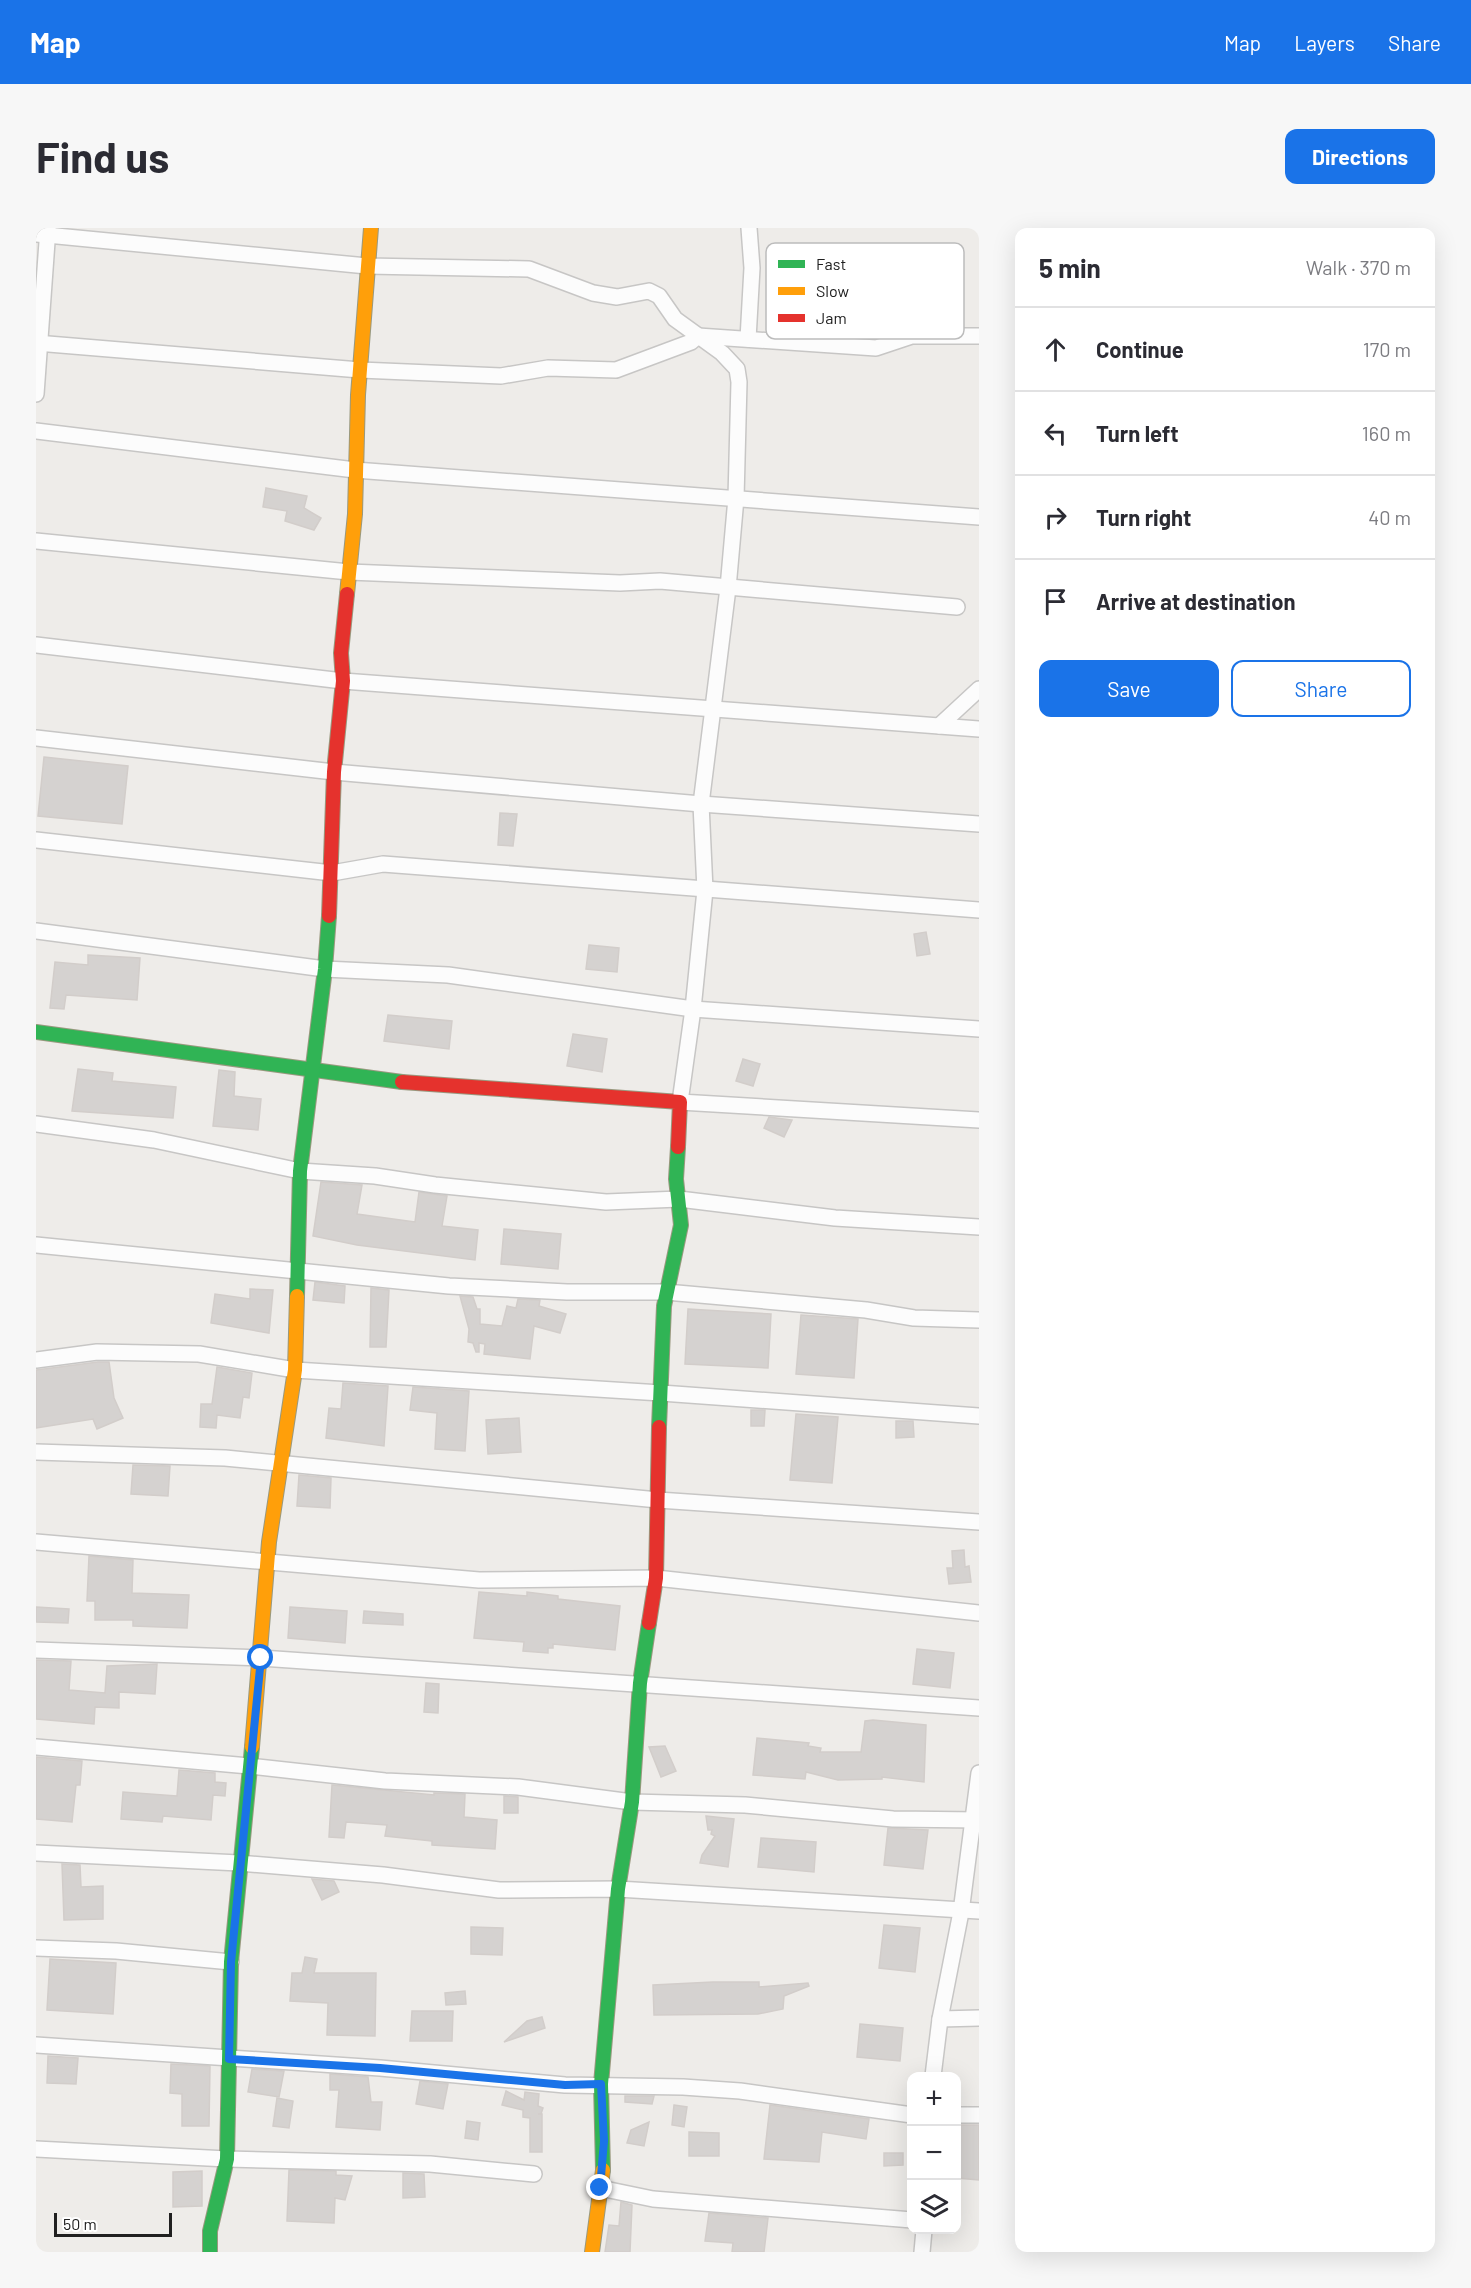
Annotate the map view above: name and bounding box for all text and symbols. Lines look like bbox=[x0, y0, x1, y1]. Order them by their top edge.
text: Map bbox=[30, 25, 81, 59]
text: Map bbox=[1224, 30, 1261, 55]
text: Layers bbox=[1294, 30, 1355, 55]
text: Share bbox=[1388, 30, 1441, 55]
button: Directions bbox=[1285, 129, 1435, 184]
text: Find us bbox=[36, 131, 169, 181]
legend bbox=[766, 243, 964, 339]
text: 5 min bbox=[1039, 252, 1101, 283]
text: Fast bbox=[816, 254, 846, 273]
text: Walk · 370 m bbox=[1306, 255, 1411, 279]
text: Slow bbox=[816, 281, 849, 300]
text: Jam bbox=[816, 308, 847, 327]
icon: ahead bbox=[1039, 333, 1072, 366]
text: Continue bbox=[1096, 336, 1184, 362]
text: 170 m bbox=[1363, 337, 1411, 361]
icon: left bbox=[1039, 417, 1072, 450]
text: Turn left bbox=[1096, 420, 1179, 446]
text: 160 m bbox=[1362, 421, 1411, 445]
icon: right bbox=[1039, 501, 1072, 534]
text: Turn right bbox=[1096, 504, 1191, 530]
text: 40 m bbox=[1368, 505, 1411, 529]
icon: arrive bbox=[1039, 585, 1072, 618]
text: Arrive at destination bbox=[1096, 588, 1295, 614]
button: Save bbox=[1039, 660, 1219, 717]
button: Share bbox=[1231, 660, 1411, 717]
route start bbox=[247, 1644, 273, 1670]
map controls bbox=[907, 2072, 961, 2234]
button: + bbox=[907, 2072, 961, 2126]
button: − bbox=[907, 2126, 961, 2180]
route end bbox=[586, 2174, 612, 2200]
button: layers bbox=[907, 2180, 961, 2234]
scale bar bbox=[54, 2210, 172, 2238]
text: 50 m bbox=[63, 2214, 97, 2233]

